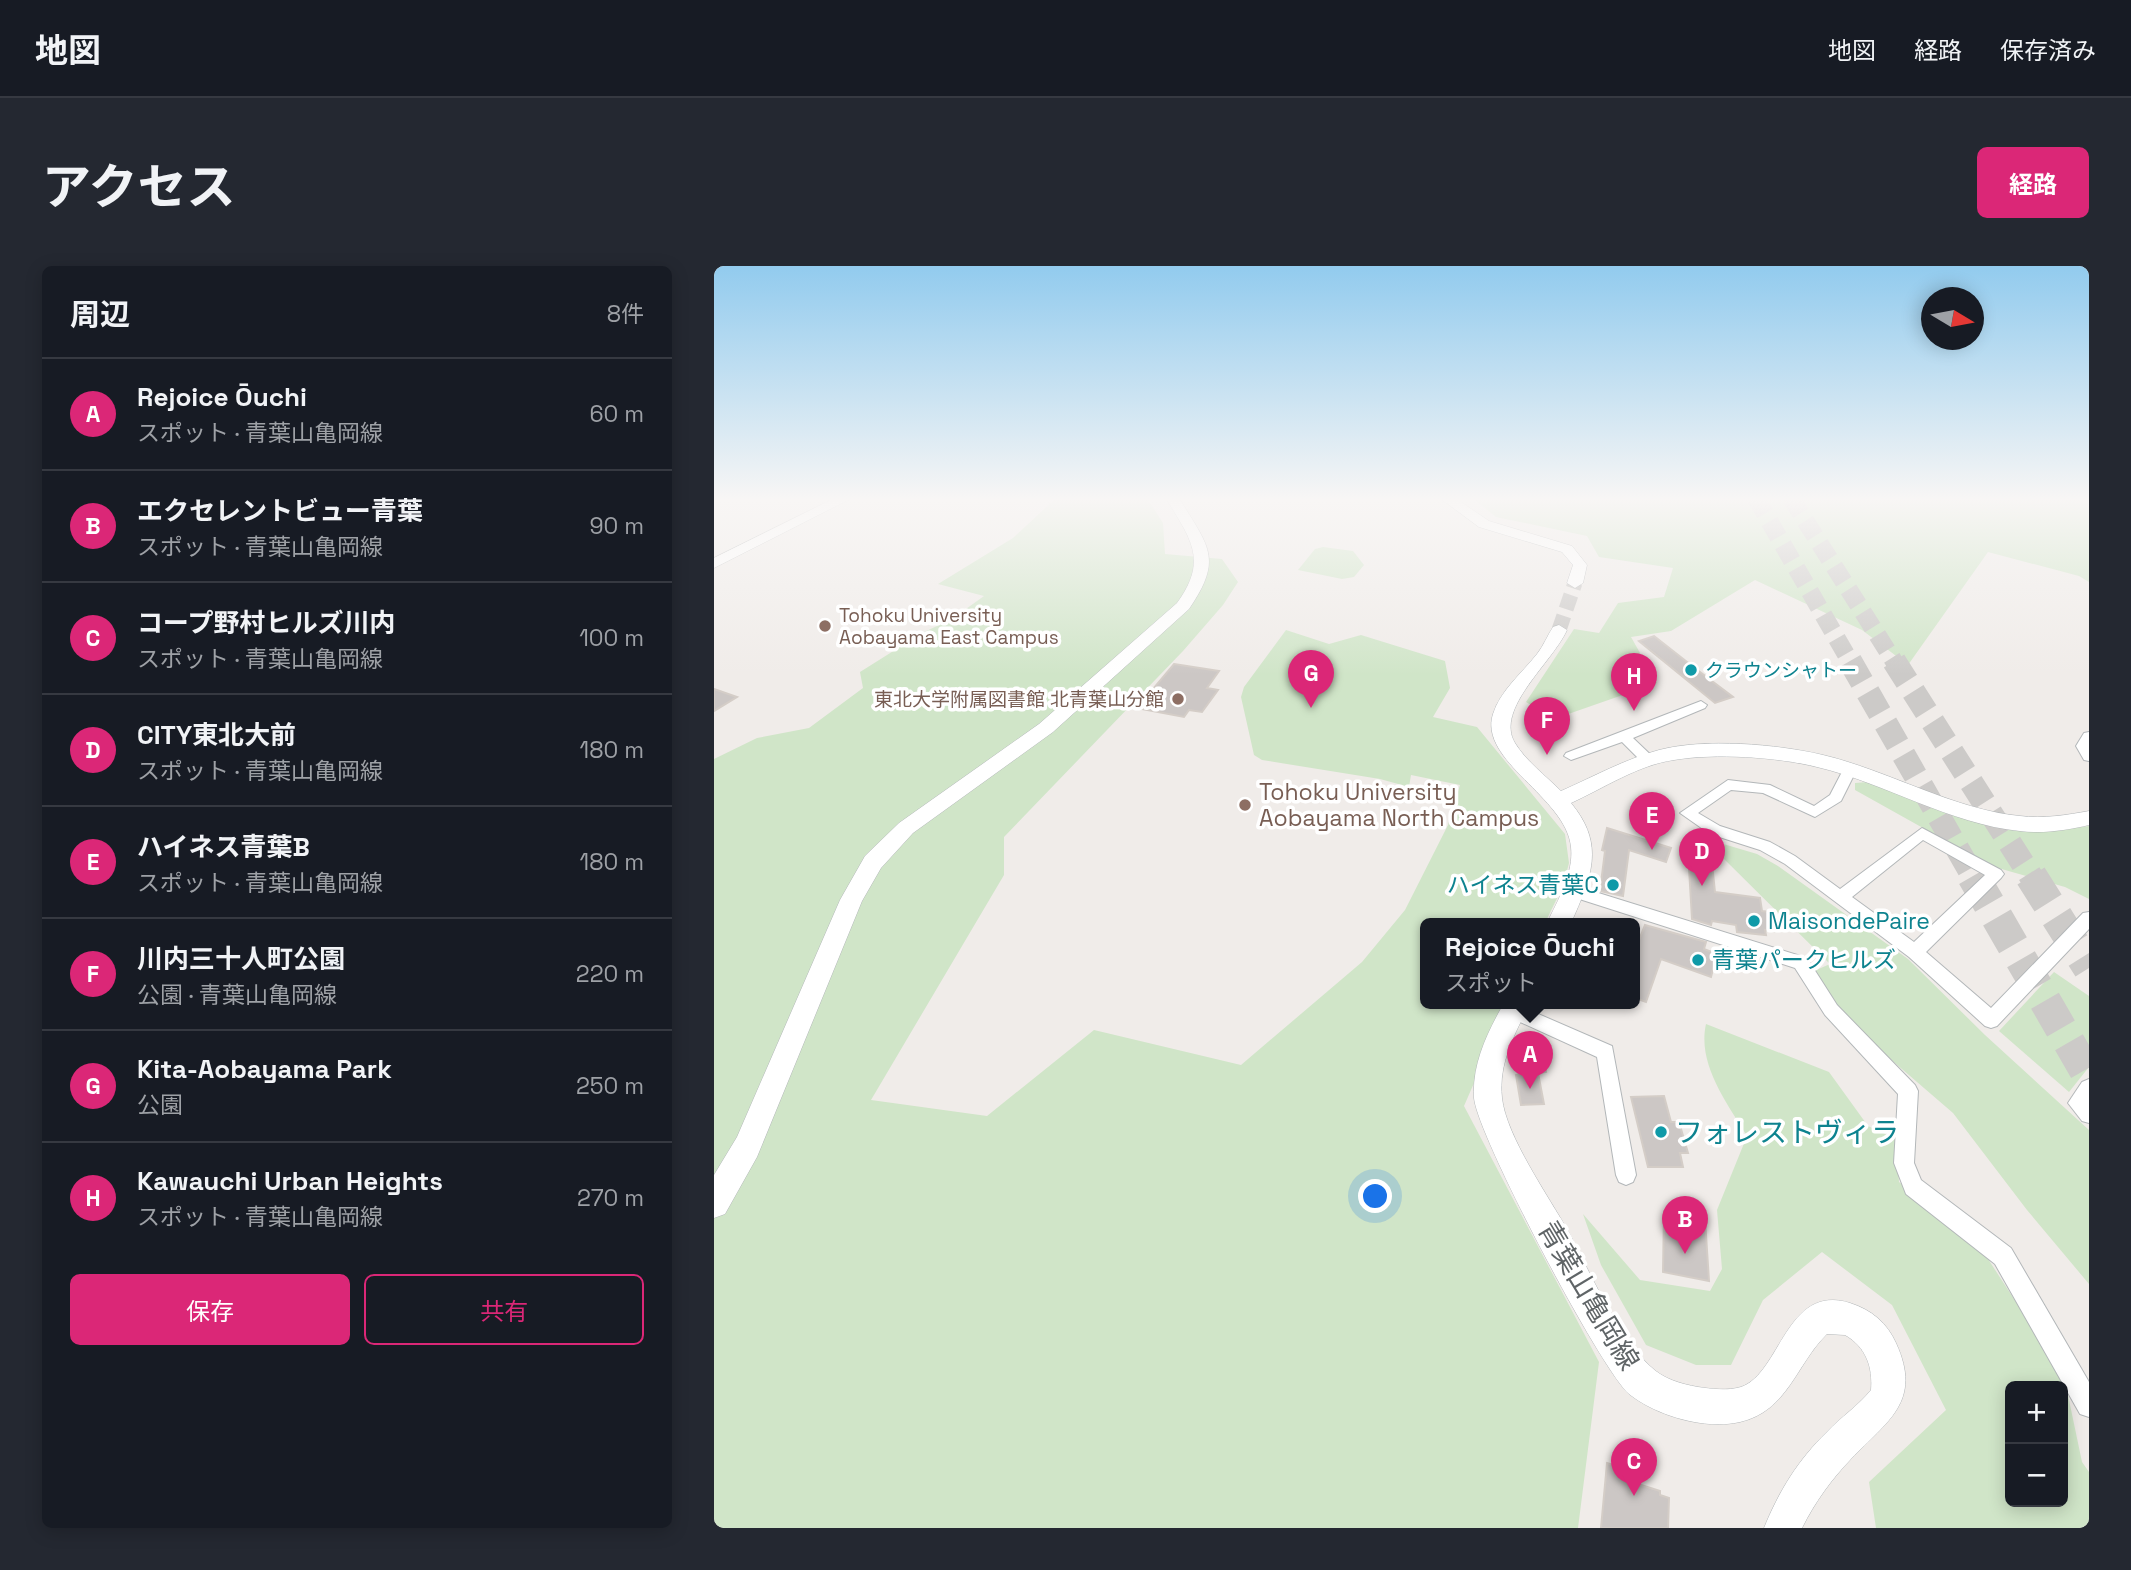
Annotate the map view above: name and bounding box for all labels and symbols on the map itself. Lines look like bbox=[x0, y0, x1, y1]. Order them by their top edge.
north arrow bbox=[1921, 287, 1984, 350]
place label: Tohoku University Aobayama East Campus bbox=[839, 603, 1059, 650]
marker: Tohoku University Aobayama East Campus bbox=[817, 618, 833, 634]
pin: G bbox=[1288, 650, 1334, 708]
pin: H bbox=[1611, 653, 1657, 711]
place label: クラウンシャトー bbox=[1705, 658, 1857, 683]
marker: クラウンシャトー bbox=[1683, 662, 1699, 678]
place label: 東北大学附属図書館 北青葉山分館 bbox=[874, 687, 1164, 712]
marker: 東北大学附属図書館 北青葉山分館 bbox=[1170, 691, 1186, 707]
pin: F bbox=[1524, 697, 1570, 755]
place label: Tohoku University Aobayama North Campus bbox=[1259, 777, 1539, 833]
pin: E bbox=[1629, 792, 1675, 850]
marker: Tohoku University Aobayama North Campus bbox=[1237, 797, 1253, 813]
pin: D bbox=[1679, 828, 1725, 886]
place label: ハイネス青葉C bbox=[1447, 870, 1599, 900]
marker: ハイネス青葉C bbox=[1605, 877, 1621, 893]
place label: MaisondePaire bbox=[1768, 906, 1930, 936]
marker: MaisondePaire bbox=[1746, 913, 1762, 929]
place label: 青葉パークヒルズ bbox=[1712, 945, 1896, 975]
marker: 青葉パークヒルズ bbox=[1690, 952, 1706, 968]
pin: A bbox=[1507, 1031, 1553, 1089]
place label: フォレストヴィラ bbox=[1675, 1114, 1899, 1150]
marker: フォレストヴィラ bbox=[1653, 1124, 1669, 1140]
your location bbox=[1358, 1179, 1392, 1213]
pin: B bbox=[1662, 1196, 1708, 1254]
street label: 青葉山亀岡線 bbox=[1530, 1214, 1648, 1376]
pin: C bbox=[1611, 1438, 1657, 1496]

